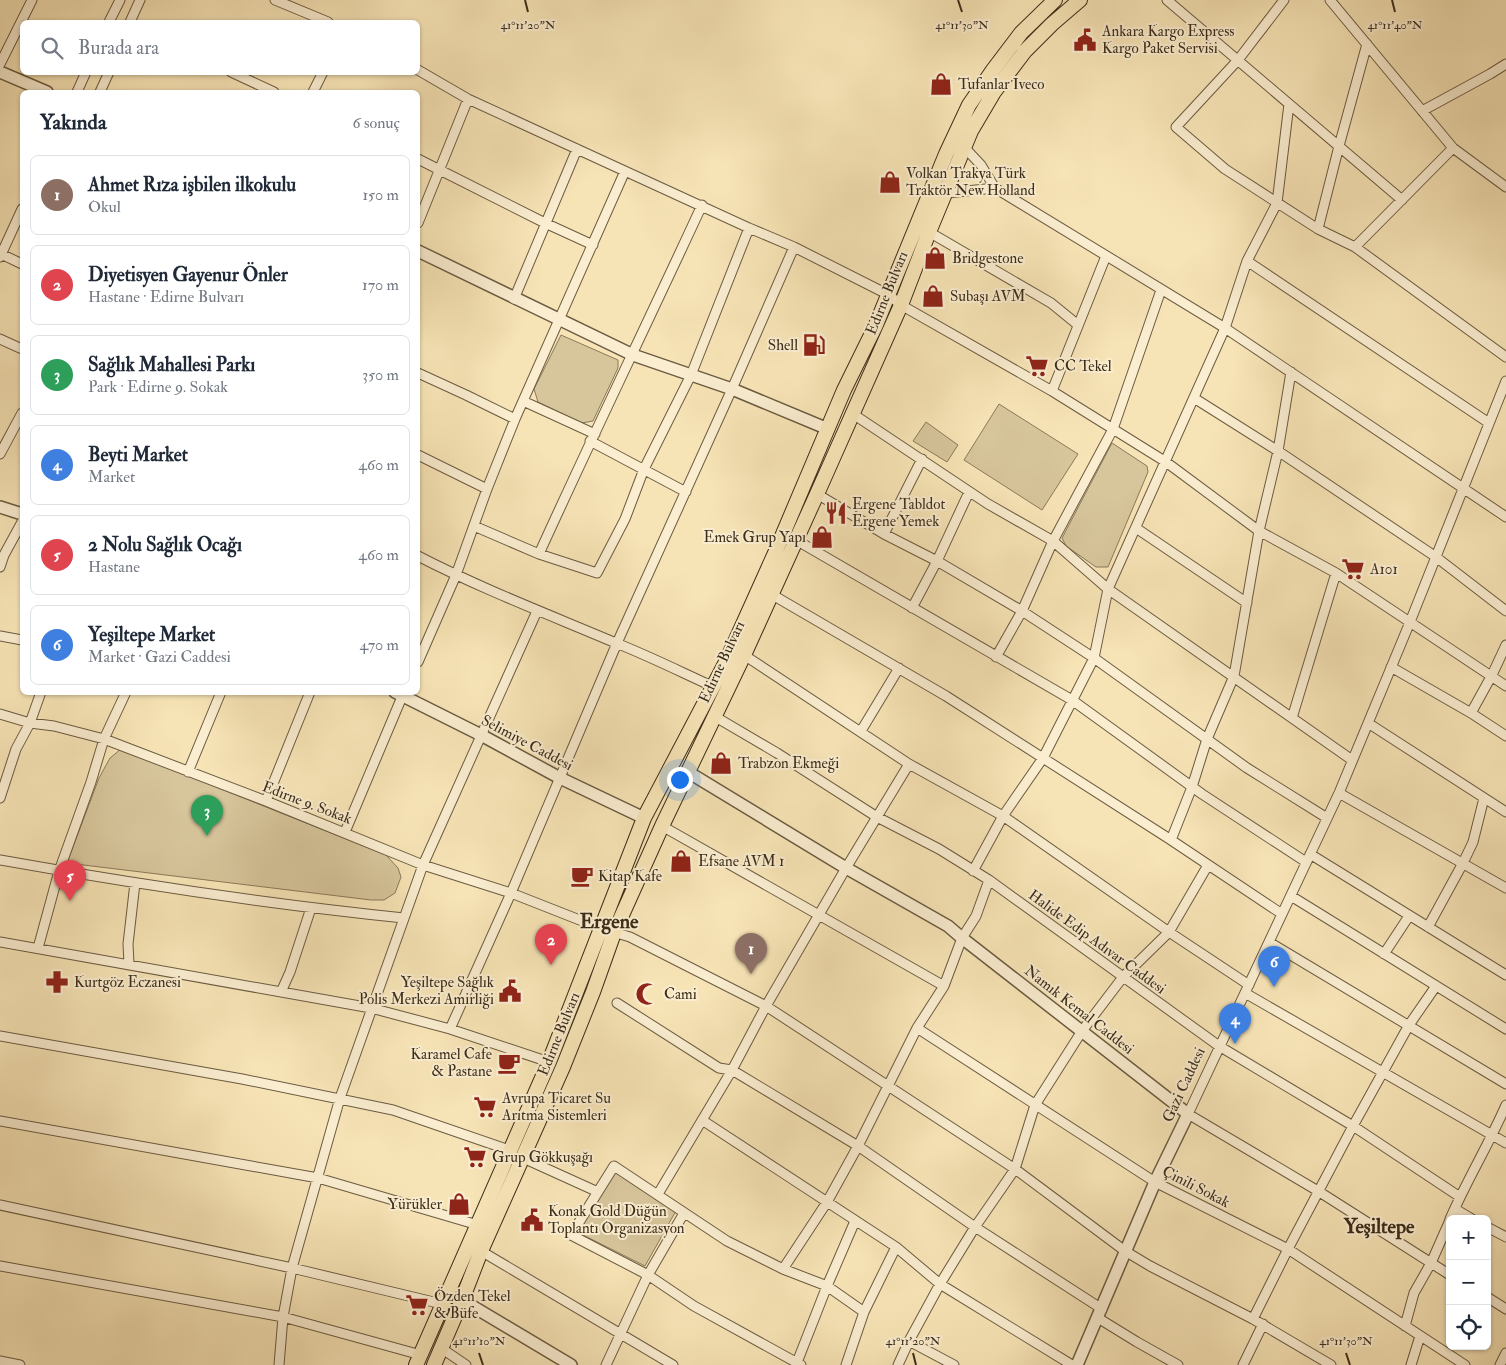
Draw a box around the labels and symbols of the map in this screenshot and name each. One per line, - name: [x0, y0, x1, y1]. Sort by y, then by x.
- text: 41°11'20"N: [501, 18, 556, 33]
- text: 41°11'30"N: [935, 18, 989, 33]
- text: 41°11'40"N: [1367, 18, 1423, 33]
- place label: Ankara Kargo Express Kargo Paket Servisi: [1101, 22, 1234, 58]
- public building icon: Ankara Kargo Express Kargo Paket Servisi: [1072, 27, 1098, 53]
- shop icon: Tufanlar Iveco: [928, 71, 954, 97]
- place label: Tufanlar Iveco: [958, 75, 1045, 94]
- place label: Volkan Trakya Türk Traktör New Holland: [906, 164, 1036, 200]
- shop icon: Volkan Trakya Türk Traktör New Holland: [877, 169, 903, 195]
- shop icon: Bridgestone: [922, 245, 948, 271]
- street label: Edirne Bulvarı: [862, 248, 912, 338]
- place label: Bridgestone: [952, 249, 1024, 268]
- shop icon: Subaşı AVM: [920, 283, 946, 309]
- place label: Subaşı AVM: [950, 287, 1026, 306]
- fuel station icon: Shell: [801, 332, 827, 358]
- place label: Shell: [768, 336, 798, 355]
- supermarket icon: CC Tekel: [1024, 353, 1050, 379]
- place label: CC Tekel: [1054, 357, 1112, 376]
- place label: Ergene Tabldot Ergene Yemek: [852, 495, 945, 531]
- restaurant icon: Ergene Tabldot Ergene Yemek: [823, 500, 849, 526]
- shop icon: Emek Grup Yapı: [809, 524, 835, 550]
- place label: Emek Grup Yapı: [704, 528, 806, 548]
- supermarket icon: A101: [1340, 556, 1366, 582]
- place label: A101: [1369, 560, 1398, 579]
- street label: Edirne Bulvarı: [695, 618, 749, 706]
- street label: Selimiye Caddesi: [478, 711, 576, 775]
- shop icon: Trabzon Ekmeği: [708, 750, 734, 776]
- place label: Trabzon Ekmeği: [738, 754, 839, 773]
- your location: [667, 767, 693, 793]
- street label: Edirne 9. Sokak: [259, 777, 355, 829]
- pin: 3: [191, 795, 223, 836]
- shop icon: Efsane AVM 1: [668, 848, 694, 874]
- place label: Efsane AVM 1: [698, 852, 784, 871]
- pin: 5: [54, 860, 86, 901]
- cafe icon: Kitap Kafe: [569, 863, 595, 889]
- place label: Kitap Kafe: [598, 867, 662, 887]
- street label: Halide Edip Adıvar Caddesi: [1024, 886, 1170, 999]
- district label: Ergene: [580, 909, 639, 935]
- pin: 2: [535, 924, 567, 965]
- pin: 1: [735, 933, 767, 974]
- pin: 6: [1258, 946, 1290, 987]
- street label: Namık Kemal Caddesi: [1020, 961, 1138, 1059]
- pharmacy icon: Kurtgöz Eczanesi: [44, 969, 70, 995]
- place label: Kurtgöz Eczanesi: [74, 973, 181, 992]
- place label: Yeşiltepe Sağlık Polis Merkezi Amirliği: [359, 973, 494, 1009]
- public building icon: Yeşiltepe Sağlık Polis Merkezi Amirliği: [497, 978, 523, 1004]
- mosque icon: Cami: [634, 981, 660, 1007]
- place label: Cami: [664, 985, 697, 1004]
- street label: Edirne Bulvarı: [534, 989, 584, 1079]
- pin: 4: [1219, 1003, 1251, 1044]
- place label: Karamel Cafe & Pastane: [411, 1045, 492, 1081]
- street label: Gazi Caddesi: [1158, 1045, 1210, 1125]
- cafe icon: Karamel Cafe & Pastane: [496, 1050, 522, 1076]
- place label: Avrupa Ticaret Su Arıtma Sistemleri: [501, 1089, 611, 1125]
- supermarket icon: Avrupa Ticaret Su Arıtma Sistemleri: [472, 1094, 498, 1120]
- supermarket icon: Grup Gökkuşağı: [462, 1144, 488, 1170]
- place label: Grup Gökkuşağı: [492, 1148, 593, 1168]
- street label: Çinili Sokak: [1159, 1162, 1233, 1212]
- shop icon: Yürükler: [446, 1191, 472, 1217]
- place label: Yürükler: [388, 1195, 442, 1214]
- place label: Konak Gold Düğün Toplantı Organizasyon: [548, 1202, 685, 1239]
- public building icon: Konak Gold Düğün Toplantı Organizasyon: [519, 1207, 545, 1233]
- district label: Yeşiltepe: [1343, 1214, 1415, 1240]
- place label: Özden Tekel & Büfe: [434, 1286, 511, 1323]
- supermarket icon: Özden Tekel & Büfe: [404, 1292, 430, 1318]
- text: 41°11'10"N: [453, 1334, 506, 1349]
- text: 41°11'20"N: [886, 1334, 941, 1349]
- text: 41°11'30"N: [1319, 1334, 1373, 1349]

